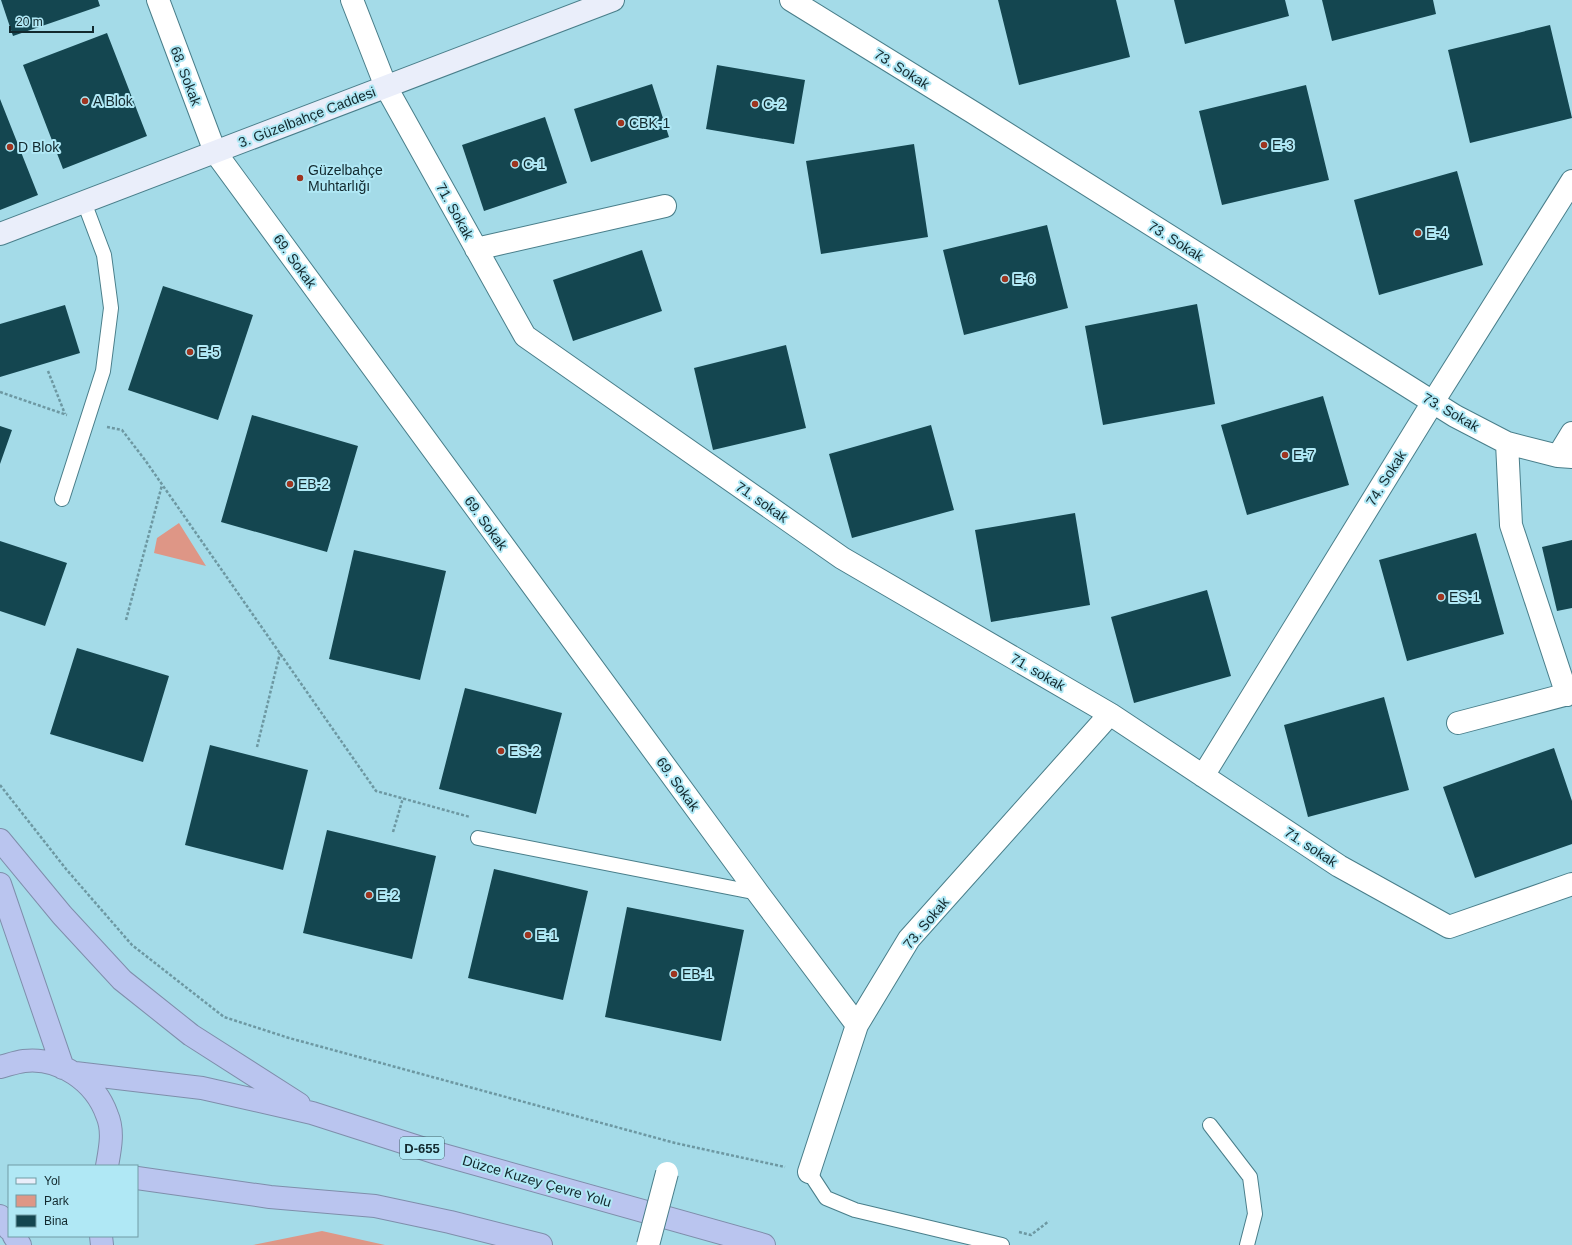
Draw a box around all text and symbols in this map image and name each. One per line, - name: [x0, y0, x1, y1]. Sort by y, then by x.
- scale bar: [10, 8, 93, 34]
- text: 20 m: [16, 15, 43, 29]
- street label: 68. Sokak: [167, 44, 205, 109]
- street label: 73. Sokak: [871, 46, 933, 93]
- street label: 3. Güzelbahçe Caddesi: [236, 83, 378, 151]
- place label: A Blok: [93, 93, 134, 109]
- marker: A Blok: [80, 96, 90, 106]
- place label: C-2: [763, 96, 786, 112]
- marker: C-2: [750, 99, 760, 109]
- place label: CBK-1: [629, 115, 670, 131]
- marker: CBK-1: [616, 118, 626, 128]
- place label: E-3: [1272, 137, 1294, 153]
- place label: D Blok: [18, 139, 60, 155]
- marker: E-3: [1259, 140, 1269, 150]
- marker: D Blok: [5, 142, 15, 152]
- place label: C-1: [523, 156, 546, 172]
- marker: C-1: [510, 159, 520, 169]
- place label: Güzelbahçe Muhtarlığı: [308, 162, 383, 194]
- marker: Güzelbahçe Muhtarlığı: [295, 173, 305, 183]
- street label: 71. Sokak: [433, 180, 478, 243]
- street label: 73. Sokak: [1145, 218, 1207, 265]
- place label: E-4: [1426, 225, 1448, 241]
- marker: E-4: [1413, 228, 1423, 238]
- street label: 69. Sokak: [270, 231, 320, 292]
- place label: E-6: [1013, 271, 1035, 287]
- marker: E-6: [1000, 274, 1010, 284]
- place label: E-5: [198, 344, 220, 360]
- marker: E-5: [185, 347, 195, 357]
- street label: 73. Sokak: [1420, 390, 1483, 435]
- place label: E-7: [1293, 447, 1315, 463]
- street label: 74. Sokak: [1363, 447, 1410, 509]
- marker: E-7: [1280, 450, 1290, 460]
- place label: EB-2: [298, 476, 329, 492]
- street label: 71. sokak: [733, 478, 792, 526]
- marker: EB-2: [285, 479, 295, 489]
- street label: 69. Sokak: [461, 493, 511, 554]
- place label: ES-1: [1449, 589, 1480, 605]
- marker: ES-1: [1436, 592, 1446, 602]
- street label: 71. sokak: [1008, 650, 1069, 694]
- place label: ES-2: [509, 743, 540, 759]
- marker: ES-2: [496, 746, 506, 756]
- street label: 69. Sokak: [653, 754, 703, 815]
- street label: 71. sokak: [1282, 824, 1341, 871]
- place label: E-2: [377, 887, 399, 903]
- marker: E-2: [364, 890, 374, 900]
- street label: 73. Sokak: [900, 893, 953, 952]
- place label: E-1: [536, 927, 558, 943]
- marker: E-1: [523, 930, 533, 940]
- place label: EB-1: [682, 966, 713, 982]
- marker: EB-1: [669, 969, 679, 979]
- road number: D-655: [400, 1137, 444, 1159]
- street label: Düzce Kuzey Çevre Yolu: [461, 1152, 613, 1210]
- legend: [8, 1165, 138, 1237]
- text: Yol: [44, 1174, 60, 1188]
- text: Park: [44, 1194, 70, 1208]
- text: Bina: [44, 1214, 68, 1228]

